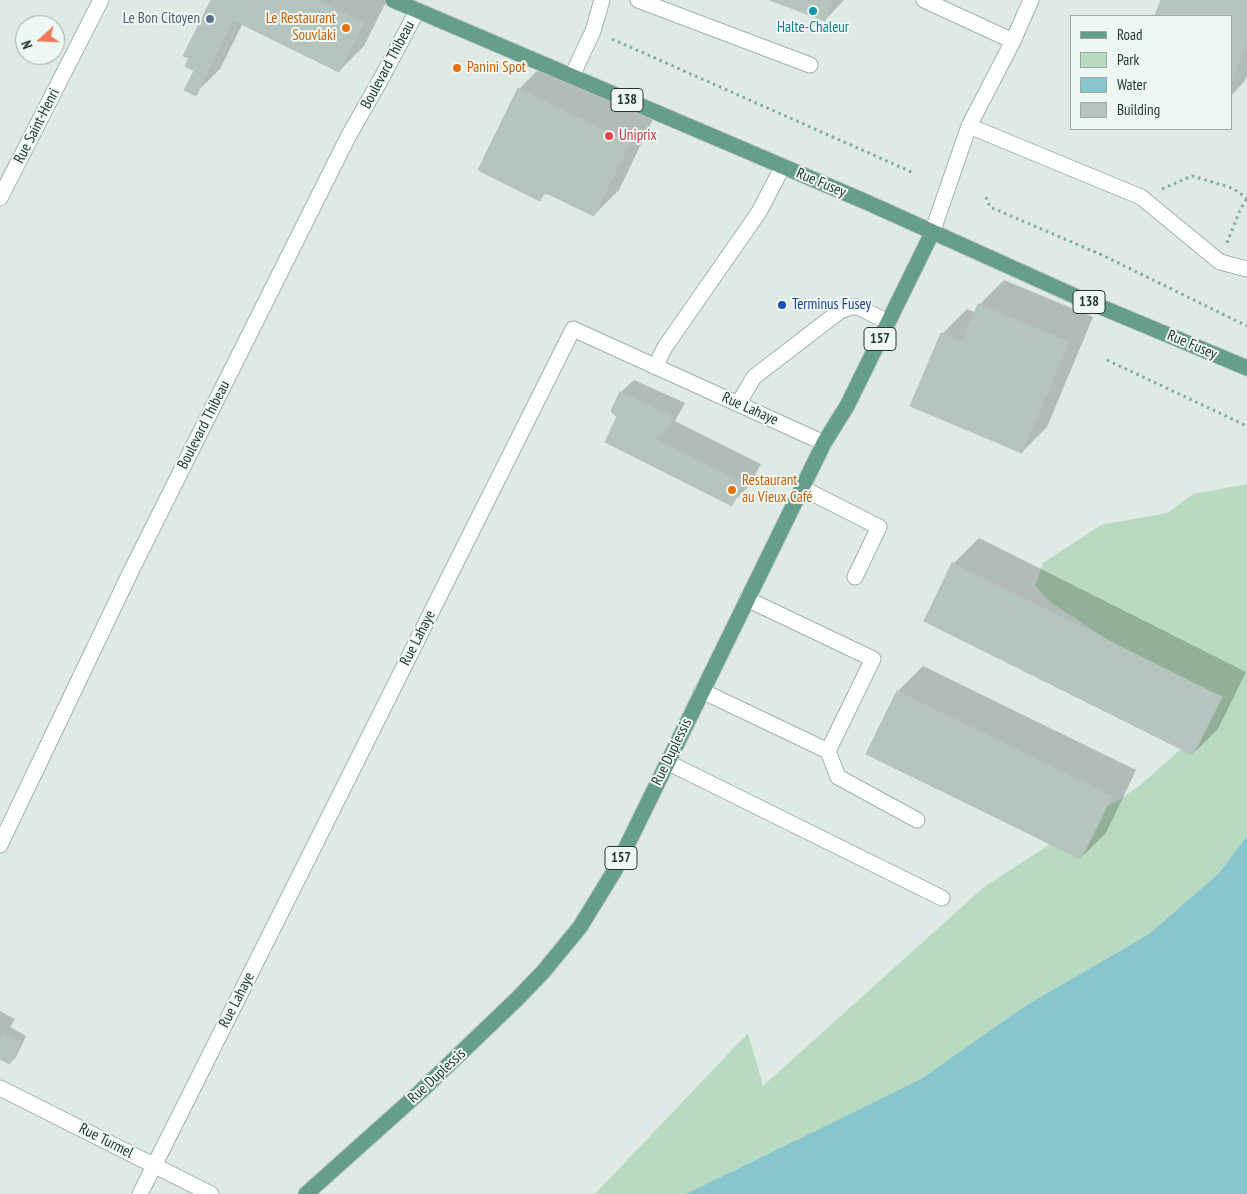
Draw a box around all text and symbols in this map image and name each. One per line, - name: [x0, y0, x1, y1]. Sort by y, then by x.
- marker: Halte-Chaleur: [807, 5, 819, 17]
- place label: Le Bon Citoyen: [123, 10, 200, 28]
- place label: Le Restaurant Souvlaki: [266, 10, 336, 45]
- marker: Le Bon Citoyen: [204, 13, 216, 25]
- north arrow: [15, 15, 65, 65]
- legend: [1070, 15, 1232, 130]
- street label: Boulevard Thibeau: [357, 18, 419, 112]
- place label: Halte-Chaleur: [777, 19, 849, 37]
- marker: Le Restaurant Souvlaki: [340, 22, 352, 34]
- text: Road: [1117, 25, 1143, 44]
- text: N: [17, 38, 37, 51]
- text: Park: [1117, 50, 1139, 69]
- place label: Panini Spot: [467, 59, 526, 77]
- marker: Panini Spot: [451, 62, 463, 74]
- text: Water: [1117, 75, 1147, 94]
- street label: Rue Saint-Henri: [10, 86, 64, 166]
- road number: 138: [611, 88, 643, 112]
- text: Building: [1117, 100, 1160, 119]
- place label: Uniprix: [619, 127, 657, 145]
- marker: Uniprix: [603, 130, 615, 142]
- street label: Rue Fusey: [793, 164, 849, 202]
- road number: 138: [1073, 290, 1105, 314]
- place label: Terminus Fusey: [792, 296, 871, 314]
- marker: Terminus Fusey: [776, 299, 788, 311]
- street label: Rue Fusey: [1164, 326, 1220, 364]
- road number: 157: [864, 328, 896, 350]
- street label: Boulevard Thibeau: [174, 378, 234, 472]
- street label: Rue Lahaye: [719, 389, 781, 429]
- place label: Restaurant au Vieux Café: [742, 472, 813, 507]
- marker: Restaurant au Vieux Café: [726, 484, 738, 496]
- street label: Rue Lahaye: [396, 607, 440, 669]
- street label: Rue Duplessis: [648, 716, 696, 788]
- road number: 157: [605, 846, 637, 870]
- street label: Rue Lahaye: [215, 969, 259, 1031]
- street label: Rue Duplessis: [404, 1045, 470, 1107]
- street label: Rue Turmel: [76, 1120, 136, 1162]

